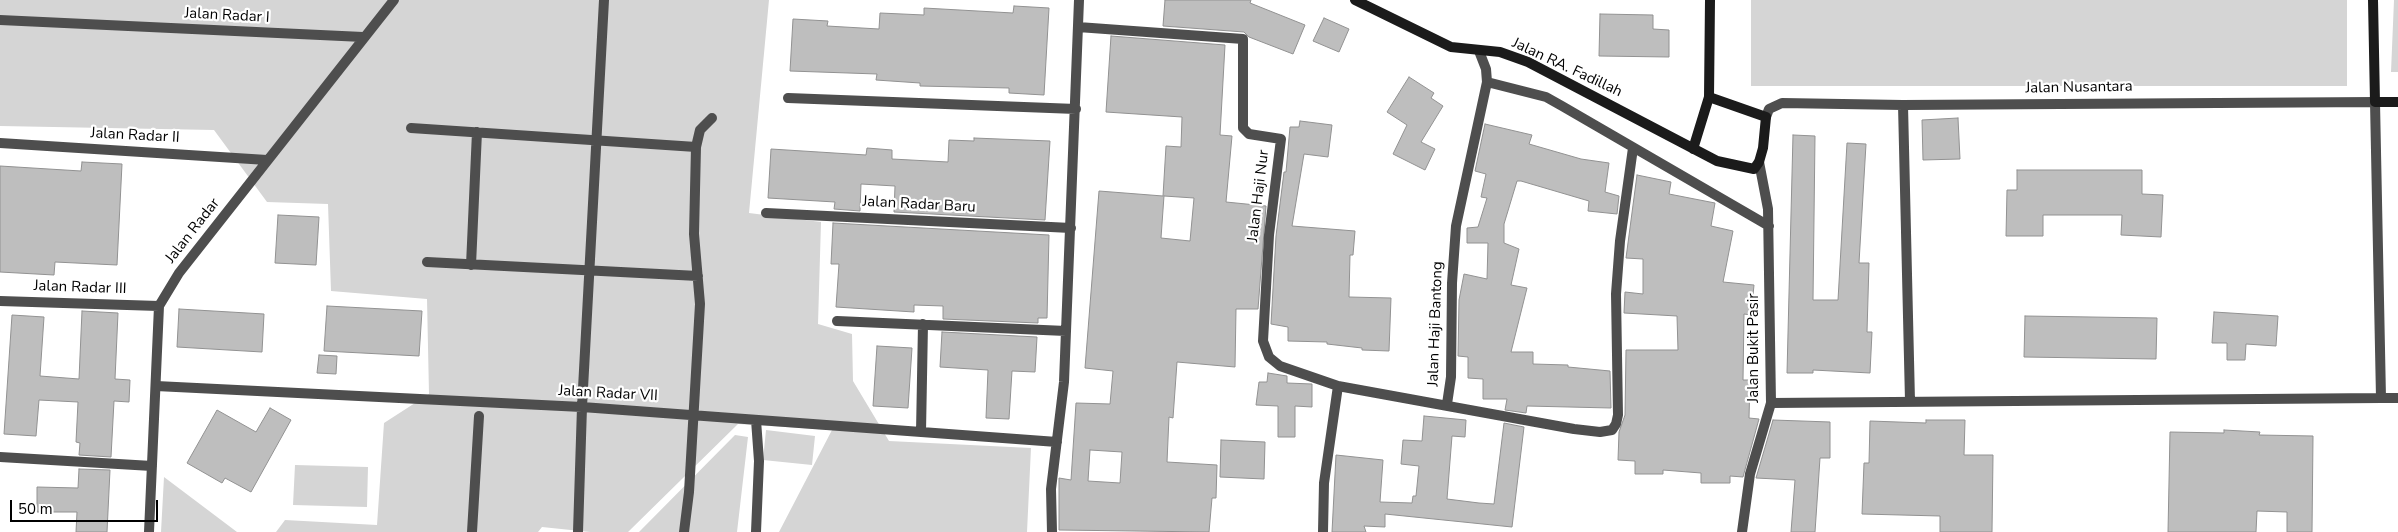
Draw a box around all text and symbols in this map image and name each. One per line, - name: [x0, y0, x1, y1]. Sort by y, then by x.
- street label: Jalan Radar I: [184, 5, 270, 27]
- street label: Jalan RA. Fadillah: [1509, 35, 1625, 101]
- street label: Jalan Nusantara: [2025, 78, 2133, 98]
- street label: Jalan Radar II: [90, 125, 180, 147]
- street label: Jalan Haji Nur: [1244, 149, 1274, 243]
- street label: Jalan Radar Baru: [862, 193, 976, 217]
- street label: Jalan Radar: [162, 195, 224, 267]
- street label: Jalan Haji Bantong: [1425, 261, 1447, 387]
- street label: Jalan Radar III: [33, 277, 127, 299]
- street label: Jalan Bukit Pasir: [1745, 293, 1763, 403]
- street label: Jalan Radar VII: [558, 382, 658, 406]
- scale bar: [12, 490, 160, 522]
- text: 50 m: [18, 499, 53, 519]

